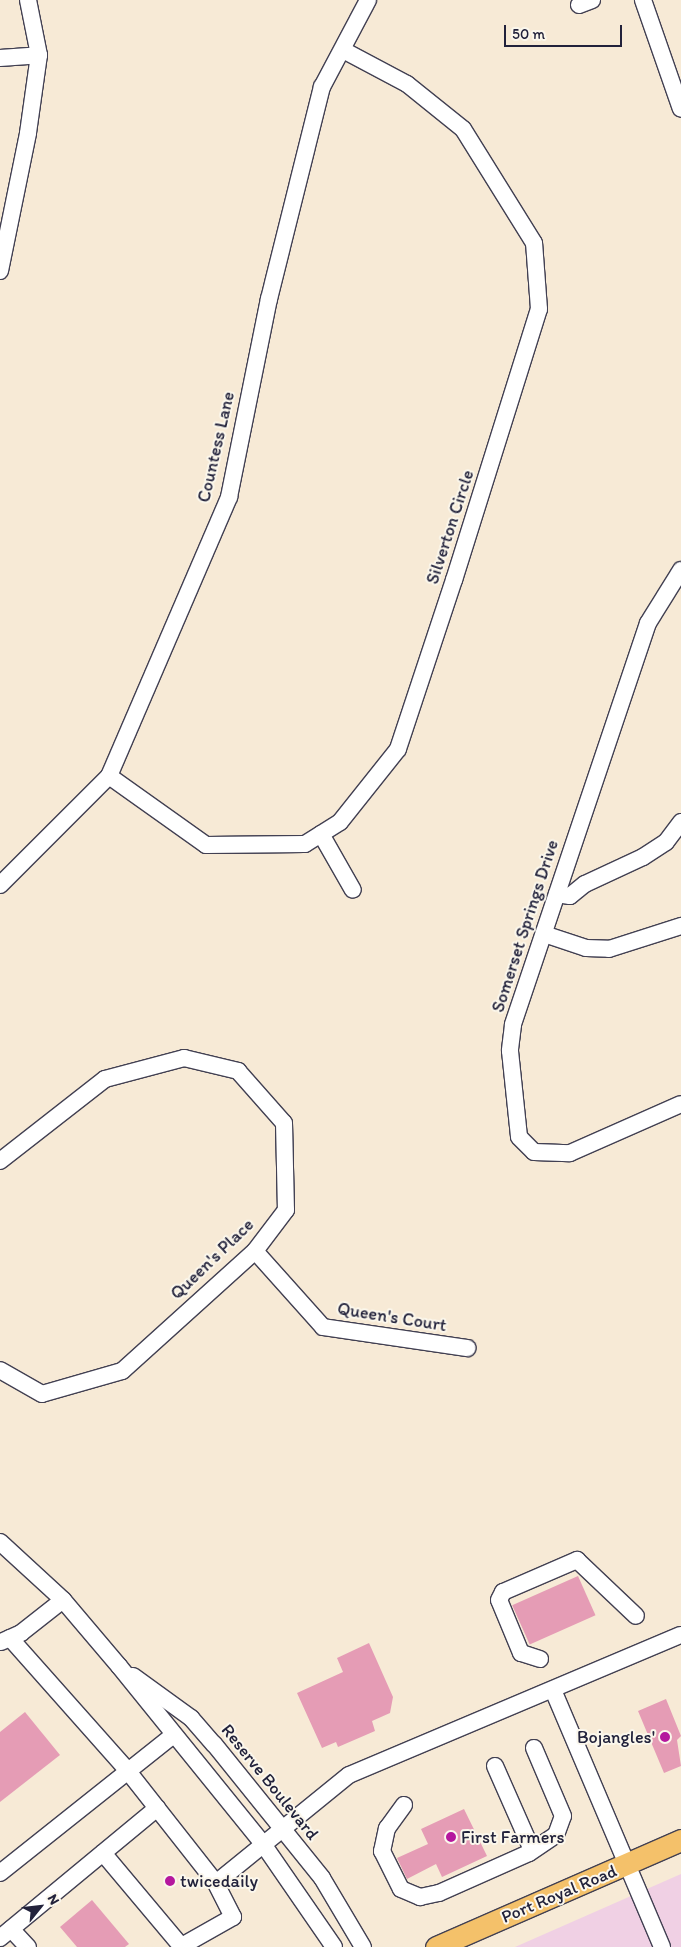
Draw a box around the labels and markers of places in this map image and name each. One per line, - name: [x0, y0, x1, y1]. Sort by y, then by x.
- place label: Bojangles': [577, 1726, 655, 1748]
- marker: Bojangles': [659, 1731, 671, 1743]
- place label: First Farmers: [461, 1826, 564, 1848]
- marker: First Farmers: [445, 1831, 457, 1843]
- place label: twicedaily: [180, 1870, 258, 1892]
- marker: twicedaily: [164, 1875, 176, 1887]

